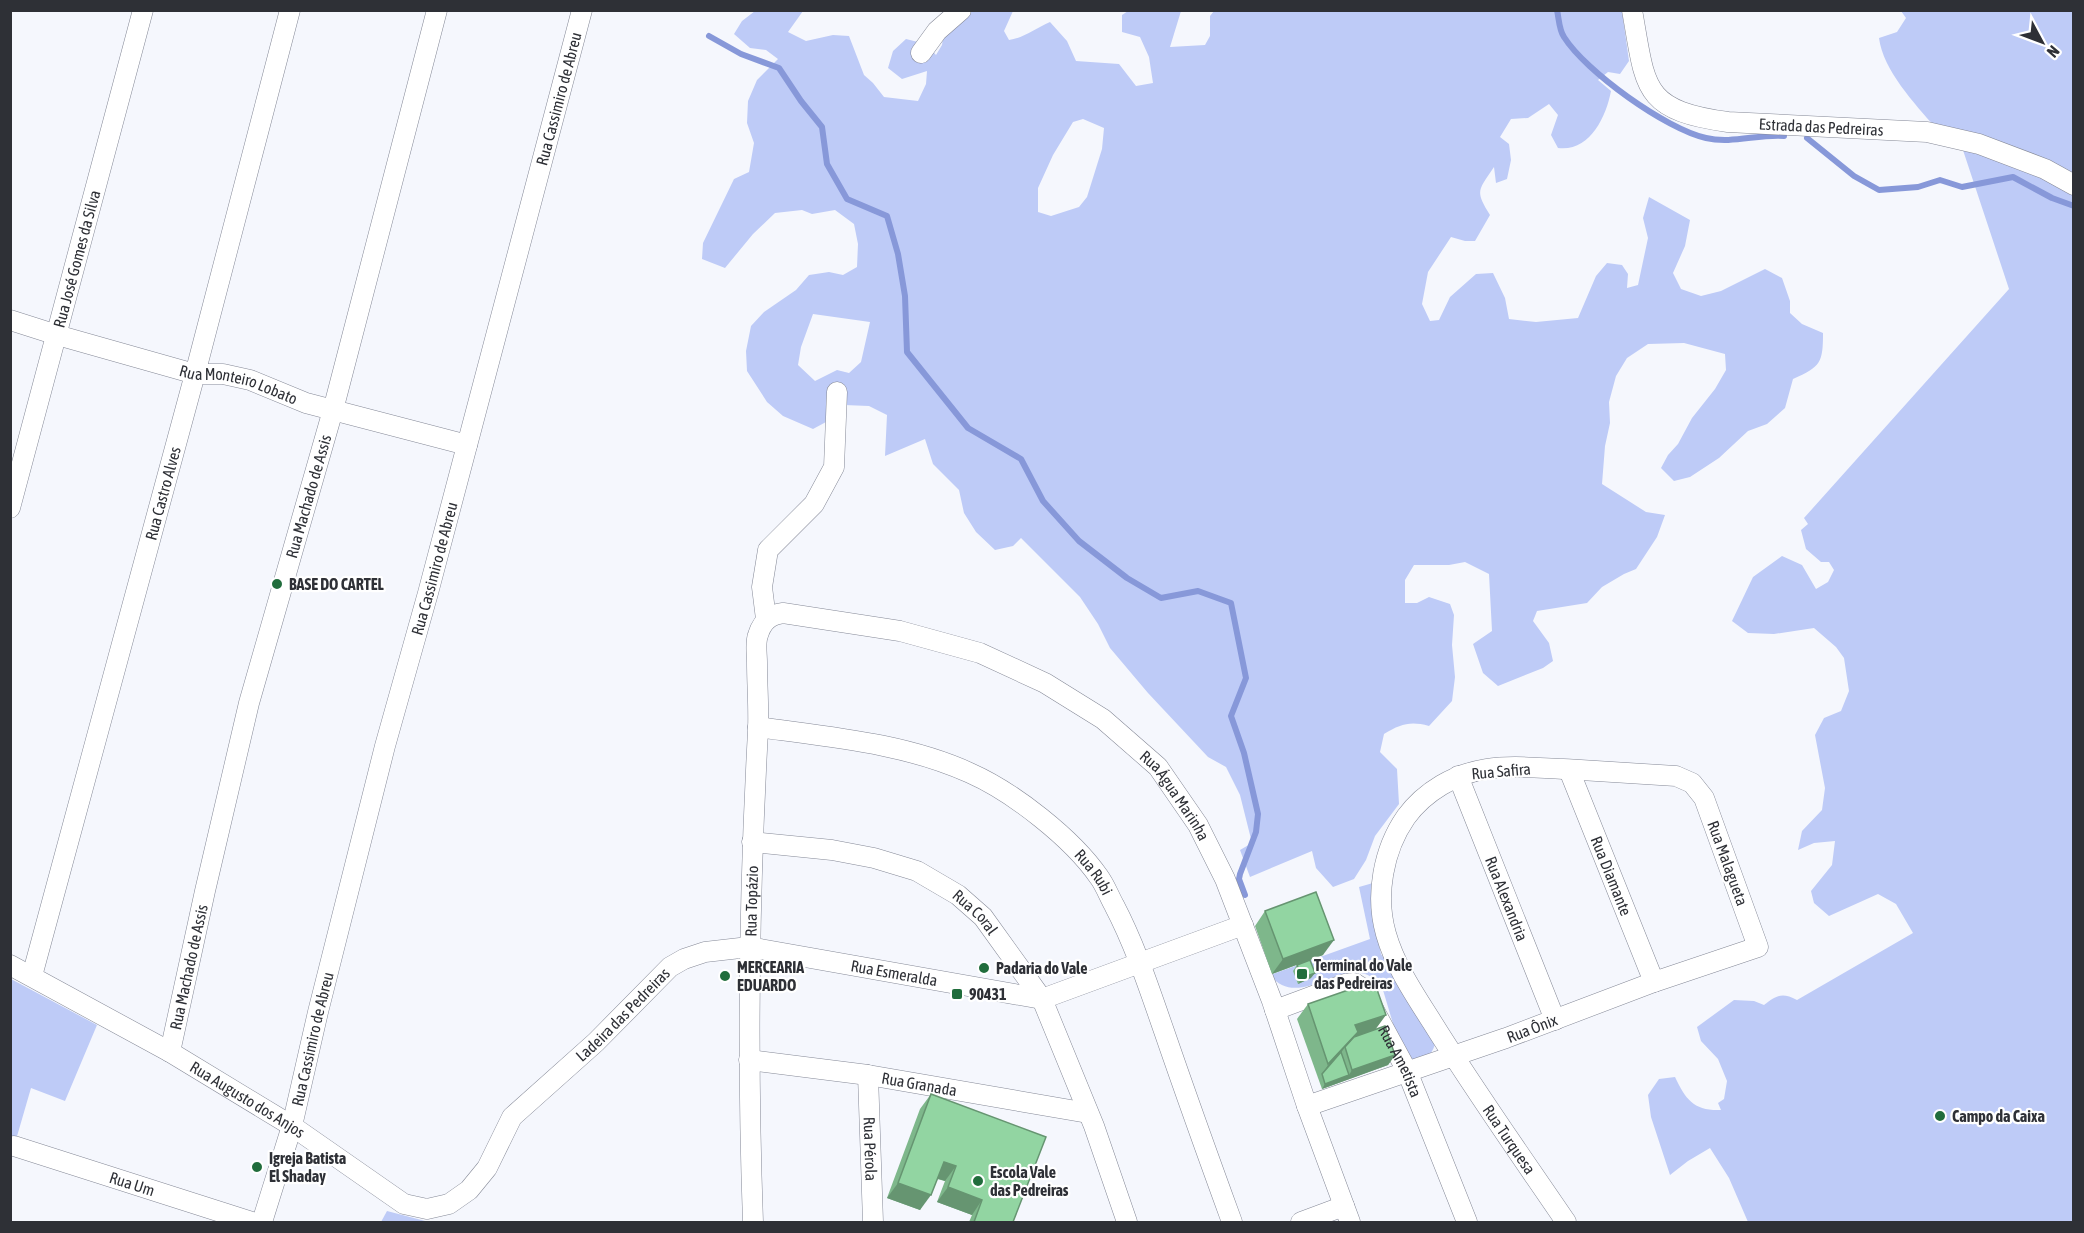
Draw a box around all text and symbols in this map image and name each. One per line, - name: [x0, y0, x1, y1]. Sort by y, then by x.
- north arrow: [2012, 12, 2072, 72]
- street label: Rua Cassimiro de Abreu: [532, 30, 585, 167]
- text: N: [2043, 42, 2063, 61]
- street label: Estrada das Pedreiras: [1758, 115, 1884, 139]
- street label: Rua José Gomes da Silva: [50, 188, 104, 329]
- street label: Rua Monteiro Lobato: [177, 361, 300, 408]
- street label: Rua Machado de Assis: [282, 432, 335, 560]
- street label: Rua Castro Alves: [141, 444, 184, 542]
- street label: Rua Cassimiro de Abreu: [408, 500, 461, 637]
- place label: BASE DO CARTEL: [289, 575, 385, 593]
- marker: BASE DO CARTEL: [270, 577, 284, 591]
- street label: Rua Água Marinha: [1137, 747, 1213, 843]
- street label: Rua Safira: [1471, 759, 1531, 783]
- street label: Rua Malagueta: [1703, 818, 1752, 908]
- street label: Rua Diamante: [1587, 833, 1635, 918]
- street label: Rua Rubi: [1071, 845, 1116, 898]
- street label: Rua Alexandria: [1482, 854, 1532, 944]
- street label: Rua Topázio: [741, 865, 761, 937]
- street label: Rua Coral: [949, 886, 1002, 938]
- street label: Rua Machado de Assis: [166, 902, 211, 1031]
- street label: Rua Esmeralda: [849, 956, 939, 989]
- place label: Terminal do Vale das Pedreiras: [1314, 956, 1412, 992]
- place label: MERCEARIA EDUARDO: [737, 958, 804, 994]
- place label: Padaria do Vale: [996, 959, 1087, 977]
- marker: Padaria do Vale: [977, 961, 991, 975]
- street label: Ladeira das Pedreiras: [572, 964, 673, 1065]
- marker: Terminal do Vale das Pedreiras: [1295, 967, 1309, 981]
- marker: MERCEARIA EDUARDO: [718, 969, 732, 983]
- street label: Rua Cassimiro de Abreu: [288, 970, 337, 1108]
- place label: 90431: [969, 985, 1007, 1003]
- marker: 90431: [950, 987, 964, 1001]
- street label: Rua Ônix: [1504, 1010, 1560, 1046]
- street label: Rua Ametista: [1375, 1022, 1426, 1100]
- street label: Rua Augusto dos Anjos: [187, 1057, 309, 1141]
- street label: Rua Granada: [880, 1069, 958, 1099]
- street label: Rua Turquesa: [1479, 1101, 1539, 1177]
- place label: Campo da Caixa: [1952, 1107, 2045, 1125]
- marker: Campo da Caixa: [1933, 1109, 1947, 1123]
- street label: Rua Pérola: [860, 1117, 881, 1181]
- place label: Igreja Batista El Shaday: [269, 1149, 346, 1185]
- marker: Igreja Batista El Shaday: [250, 1160, 264, 1174]
- place label: Escola Vale das Pedreiras: [990, 1163, 1069, 1199]
- street label: Rua Um: [107, 1168, 157, 1199]
- marker: Escola Vale das Pedreiras: [971, 1174, 985, 1188]

